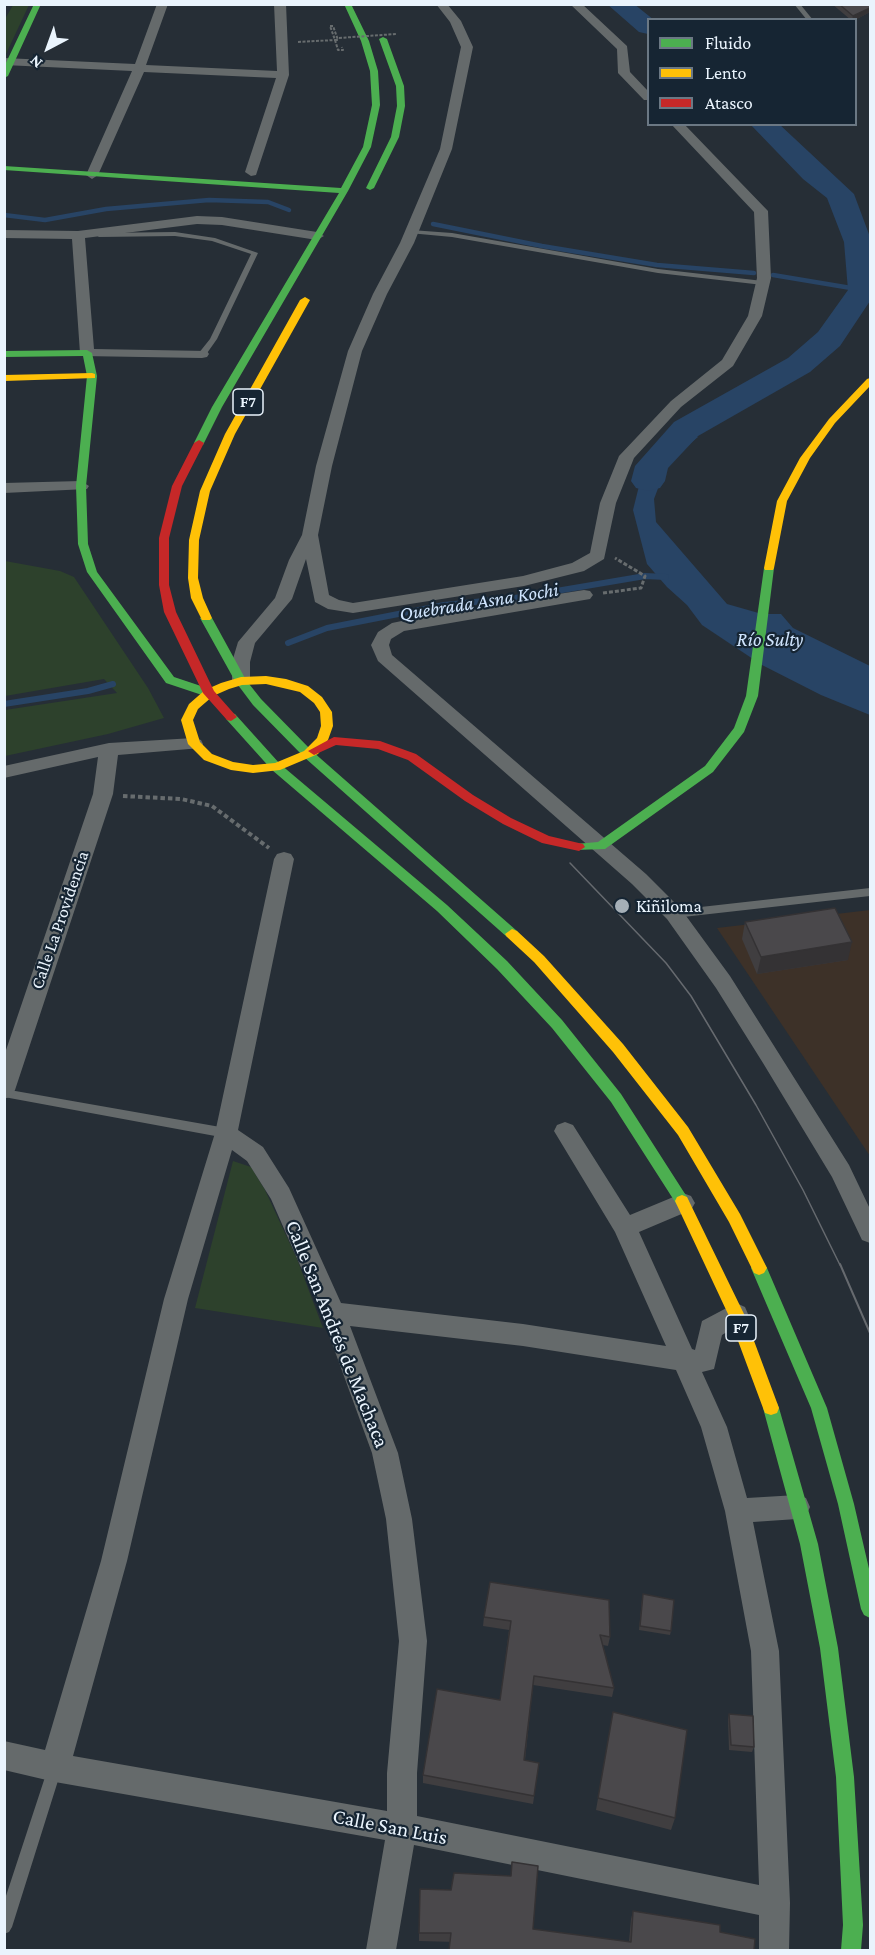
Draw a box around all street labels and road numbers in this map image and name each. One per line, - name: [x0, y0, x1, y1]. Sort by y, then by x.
- road number: F7: [233, 389, 263, 415]
- street label: Calle La Providencia: [26, 848, 94, 992]
- street label: Calle San Andrés de Machaca: [280, 1217, 394, 1451]
- road number: F7: [726, 1315, 756, 1341]
- street label: Calle San Luis: [331, 1804, 449, 1850]

